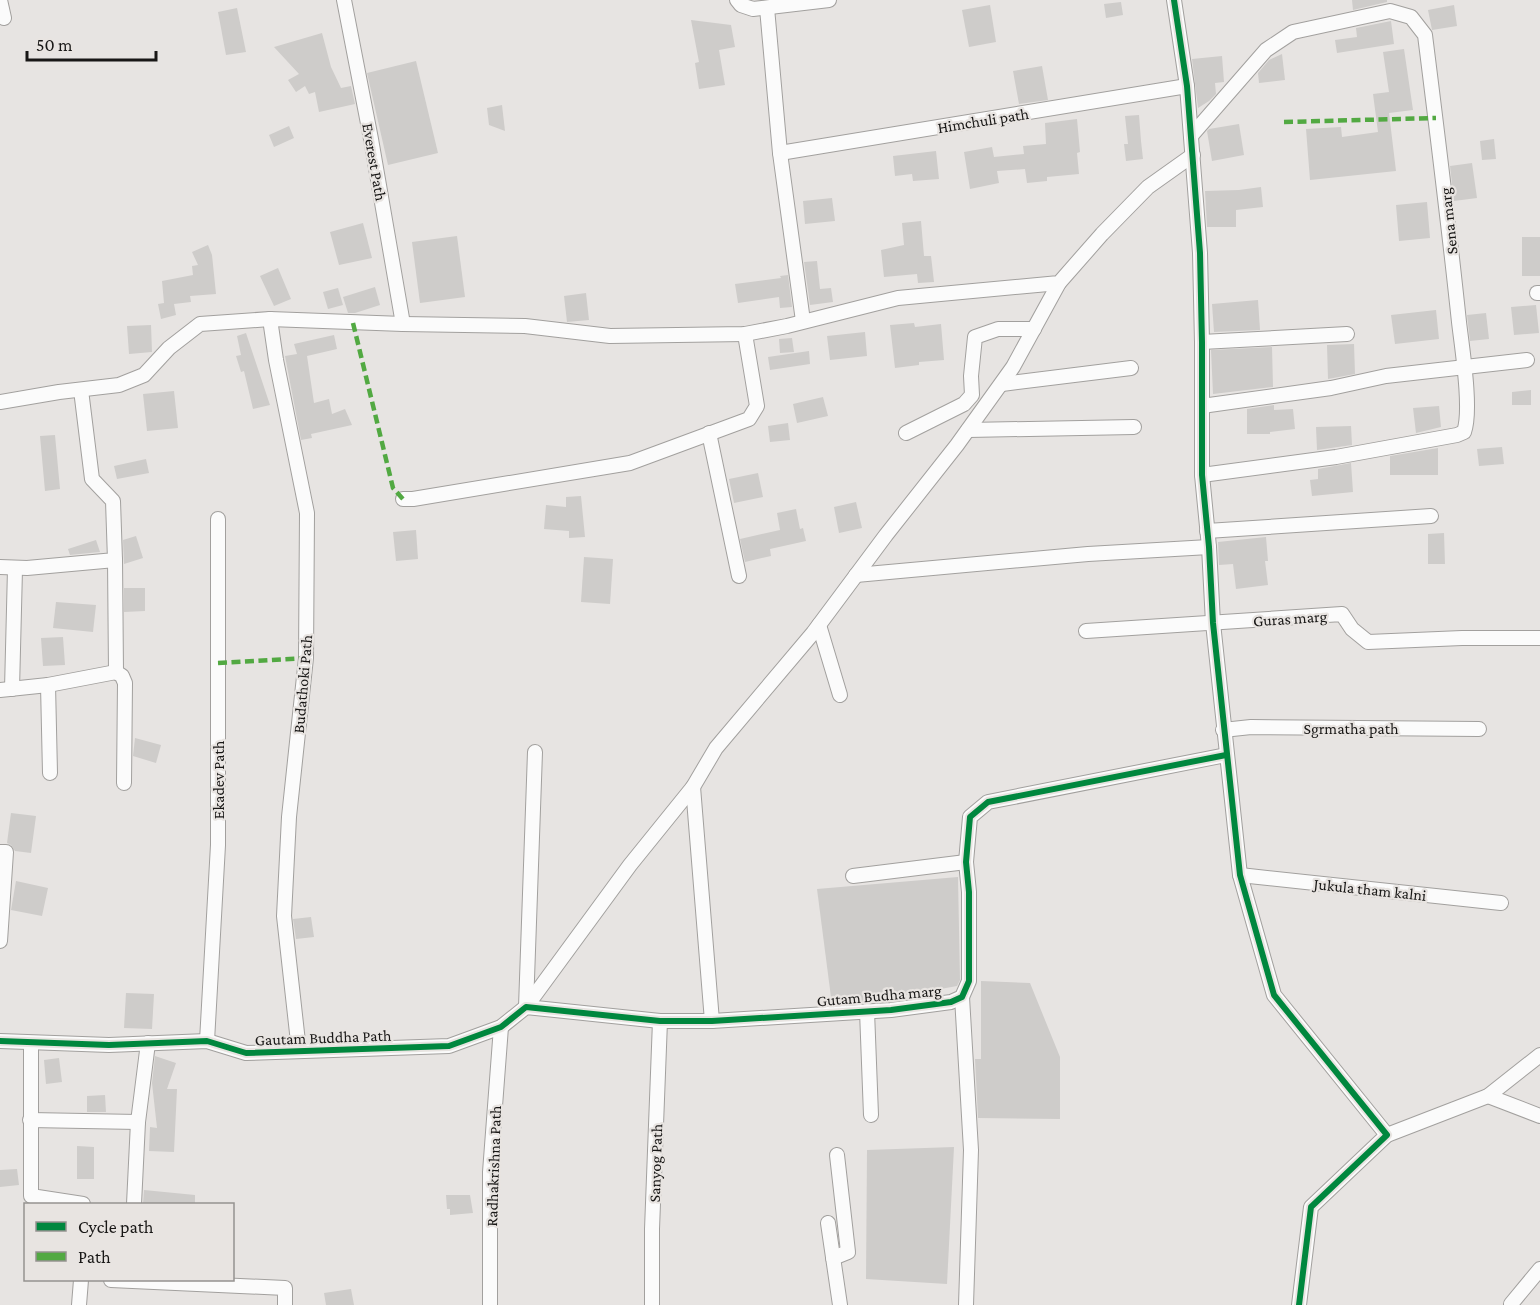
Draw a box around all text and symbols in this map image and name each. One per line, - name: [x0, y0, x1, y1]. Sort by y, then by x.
- scale bar: [27, 24, 156, 62]
- text: 50 m: [36, 35, 73, 55]
- street label: Himchuli path: [936, 105, 1031, 137]
- street label: Everest Path: [359, 122, 390, 203]
- street label: Sena marg: [1437, 186, 1461, 255]
- street label: Guras marg: [1252, 607, 1328, 631]
- street label: Budathoki Path: [290, 634, 315, 734]
- street label: Sgrmatha path: [1303, 720, 1399, 738]
- street label: Ekadev Path: [210, 740, 227, 819]
- street label: Jukula tham kalni: [1311, 875, 1427, 905]
- street label: Gutam Budha marg: [816, 982, 942, 1010]
- street label: Gautam Buddha Path: [254, 1027, 392, 1048]
- street label: Radhakrishna Path: [483, 1105, 504, 1227]
- street label: Sanyog Path: [646, 1123, 666, 1203]
- legend: [24, 1203, 234, 1281]
- text: Cycle path: [78, 1217, 154, 1237]
- text: Path: [78, 1247, 111, 1267]

